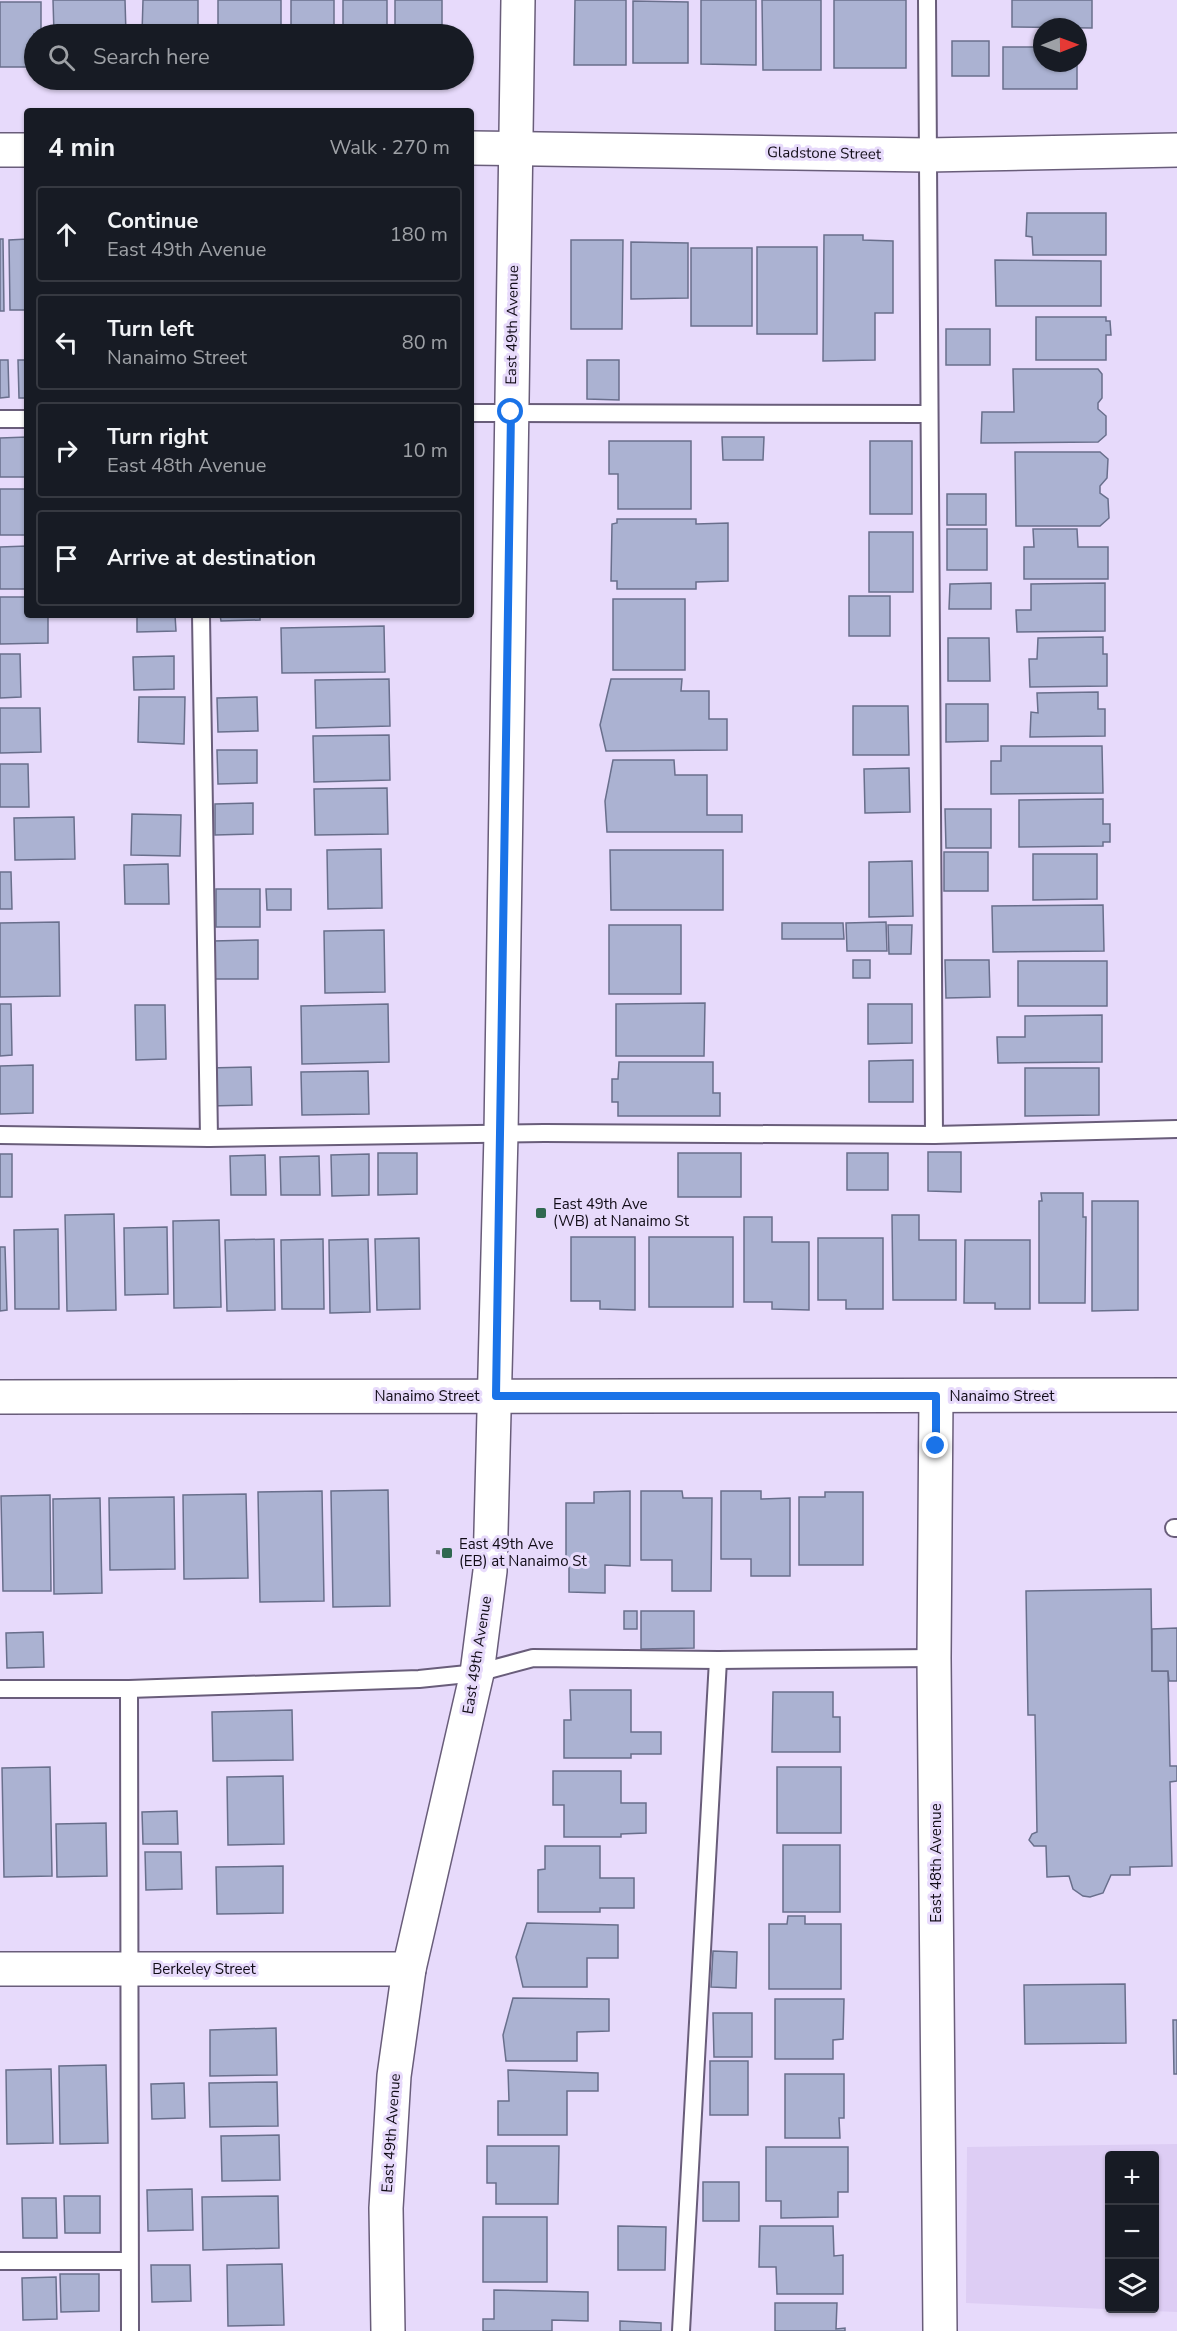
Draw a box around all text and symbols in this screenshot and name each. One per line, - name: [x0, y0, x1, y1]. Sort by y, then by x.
- north arrow: [1033, 18, 1087, 72]
- search box: [24, 24, 474, 90]
- icon: search: [45, 41, 78, 74]
- text: Search here: [93, 42, 210, 72]
- text: 4 min: [48, 130, 115, 165]
- text: Walk · 270 m: [330, 134, 450, 161]
- street label: Gladstone Street: [767, 142, 882, 164]
- text: Continue: [107, 206, 198, 236]
- icon: ahead: [50, 218, 83, 251]
- text: 180 m: [390, 221, 448, 248]
- text: East 49th Avenue: [107, 236, 266, 263]
- street label: East 49th Avenue: [501, 265, 523, 385]
- text: Turn left: [107, 314, 194, 344]
- icon: left: [50, 326, 83, 359]
- text: 80 m: [402, 329, 448, 356]
- text: Nanaimo Street: [107, 344, 247, 371]
- route start: [497, 398, 523, 424]
- text: Turn right: [107, 422, 208, 452]
- icon: right: [50, 434, 83, 467]
- text: 10 m: [402, 437, 448, 464]
- text: East 48th Avenue: [107, 452, 266, 479]
- icon: arrive: [50, 542, 83, 575]
- text: Arrive at destination: [107, 543, 316, 573]
- place label: East 49th Ave (WB) at Nanaimo St: [553, 1194, 690, 1231]
- marker: East 49th Ave (WB) at Nanaimo St: [534, 1206, 548, 1220]
- street label: Nanaimo Street: [375, 1386, 480, 1406]
- street label: Nanaimo Street: [950, 1386, 1055, 1406]
- route end: [922, 1432, 948, 1458]
- place label: East 49th Ave (EB) at Nanaimo St: [459, 1534, 588, 1571]
- marker: East 49th Ave (EB) at Nanaimo St: [440, 1546, 454, 1560]
- street label: East 49th Avenue: [458, 1594, 496, 1716]
- street label: East 48th Avenue: [926, 1803, 946, 1923]
- street label: Berkeley Street: [152, 1959, 257, 1979]
- street label: East 49th Avenue: [377, 2073, 405, 2193]
- map controls: [1105, 2151, 1159, 2313]
- button: +: [1105, 2151, 1159, 2205]
- button: −: [1105, 2205, 1159, 2259]
- button: layers: [1105, 2259, 1159, 2313]

